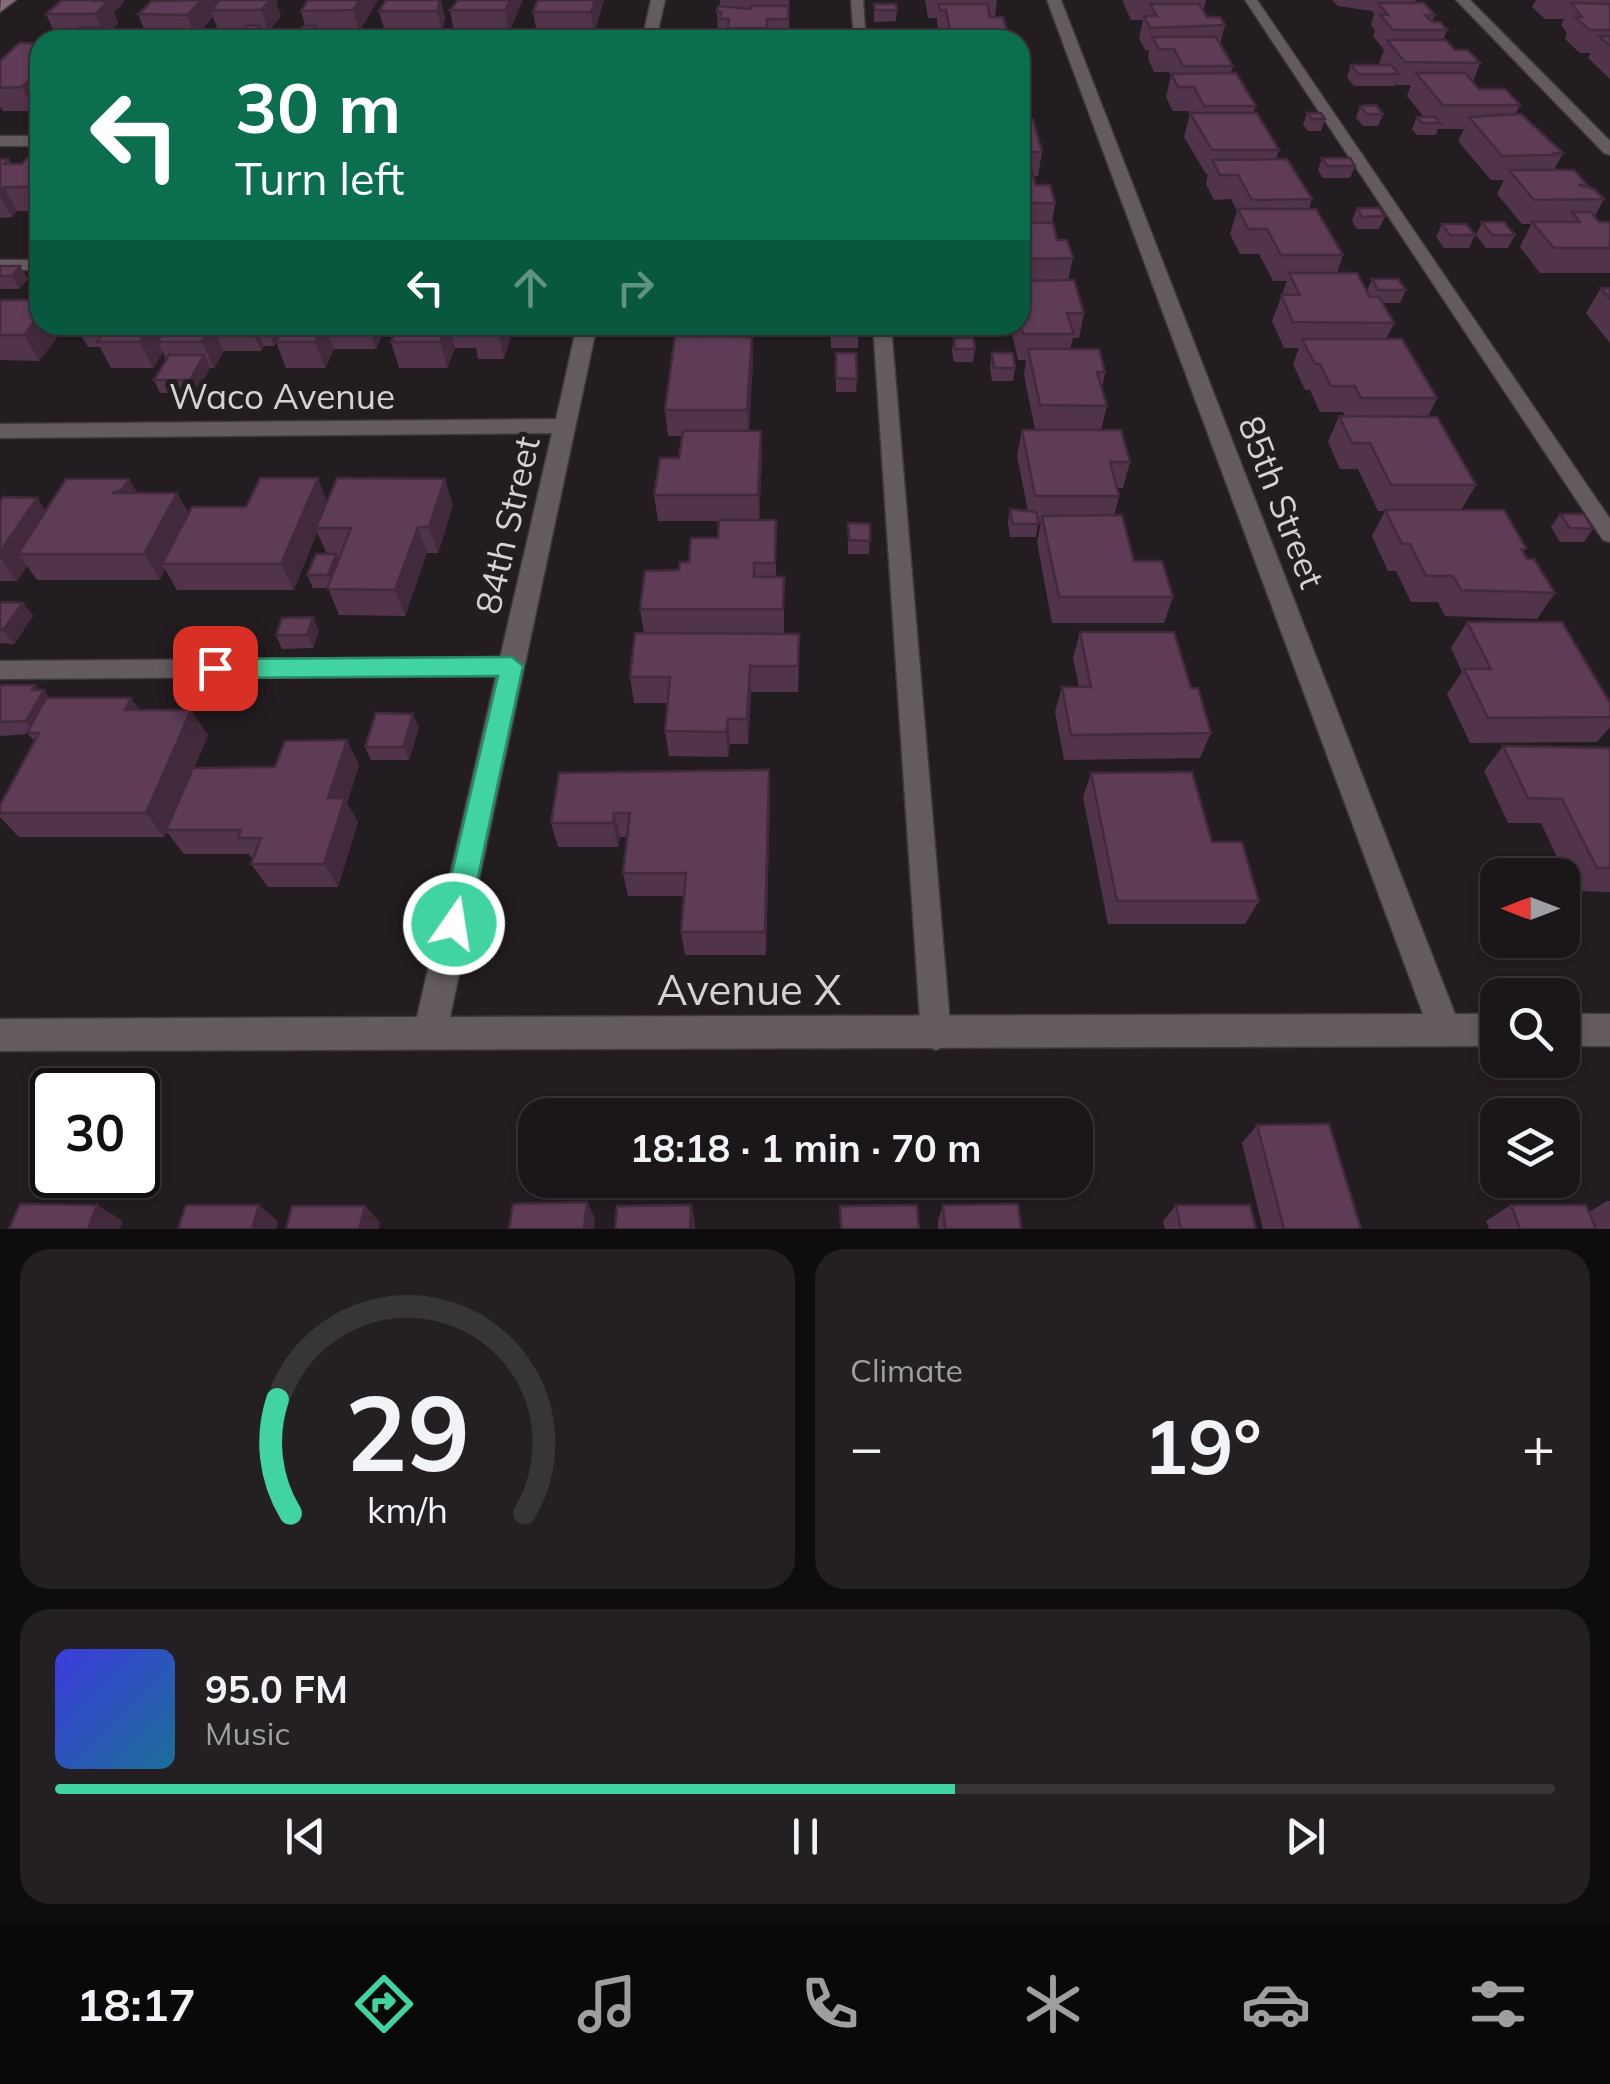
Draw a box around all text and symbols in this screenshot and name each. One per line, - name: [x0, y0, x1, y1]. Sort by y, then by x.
- text: 30 m: [235, 63, 401, 151]
- icon: left: [70, 70, 200, 200]
- text: Turn left: [235, 150, 404, 206]
- icon: left: [398, 260, 453, 315]
- icon: ahead: [503, 260, 558, 315]
- icon: right: [608, 260, 663, 315]
- street label: Waco Avenue: [169, 374, 395, 418]
- street label: 85th Street: [1229, 410, 1335, 594]
- street label: 84th Street: [465, 432, 549, 618]
- pin: [173, 626, 258, 711]
- icon: arrive: [188, 641, 243, 696]
- north arrow: [1480, 858, 1580, 958]
- map controls: [1480, 858, 1580, 1198]
- position arrow: [402, 872, 506, 976]
- street label: Avenue X: [657, 963, 841, 1016]
- button: search: [1480, 978, 1580, 1078]
- speed limit sign: 30: [30, 1068, 160, 1198]
- button: layers: [1480, 1098, 1580, 1198]
- text: 18:18 · 1 min · 70 m: [630, 1124, 981, 1172]
- text: Climate: [850, 1350, 963, 1390]
- text: 29: [345, 1366, 470, 1497]
- text: 19°: [1143, 1399, 1262, 1493]
- text: −: [850, 1412, 883, 1481]
- text: +: [1522, 1412, 1555, 1481]
- text: km/h: [367, 1487, 448, 1532]
- text: 95.0 FM: [205, 1665, 348, 1713]
- text: Music: [205, 1713, 290, 1753]
- icon: previous: [278, 1809, 333, 1864]
- icon: pause: [778, 1809, 833, 1864]
- icon: next: [1278, 1809, 1333, 1864]
- icon: directions: [349, 1969, 419, 2039]
- icon: music: [572, 1969, 642, 2039]
- icon: phone: [795, 1969, 865, 2039]
- icon: climate: [1018, 1969, 1088, 2039]
- icon: car: [1241, 1969, 1311, 2039]
- icon: filters: [1463, 1969, 1533, 2039]
- text: 18:17: [76, 1976, 196, 2032]

